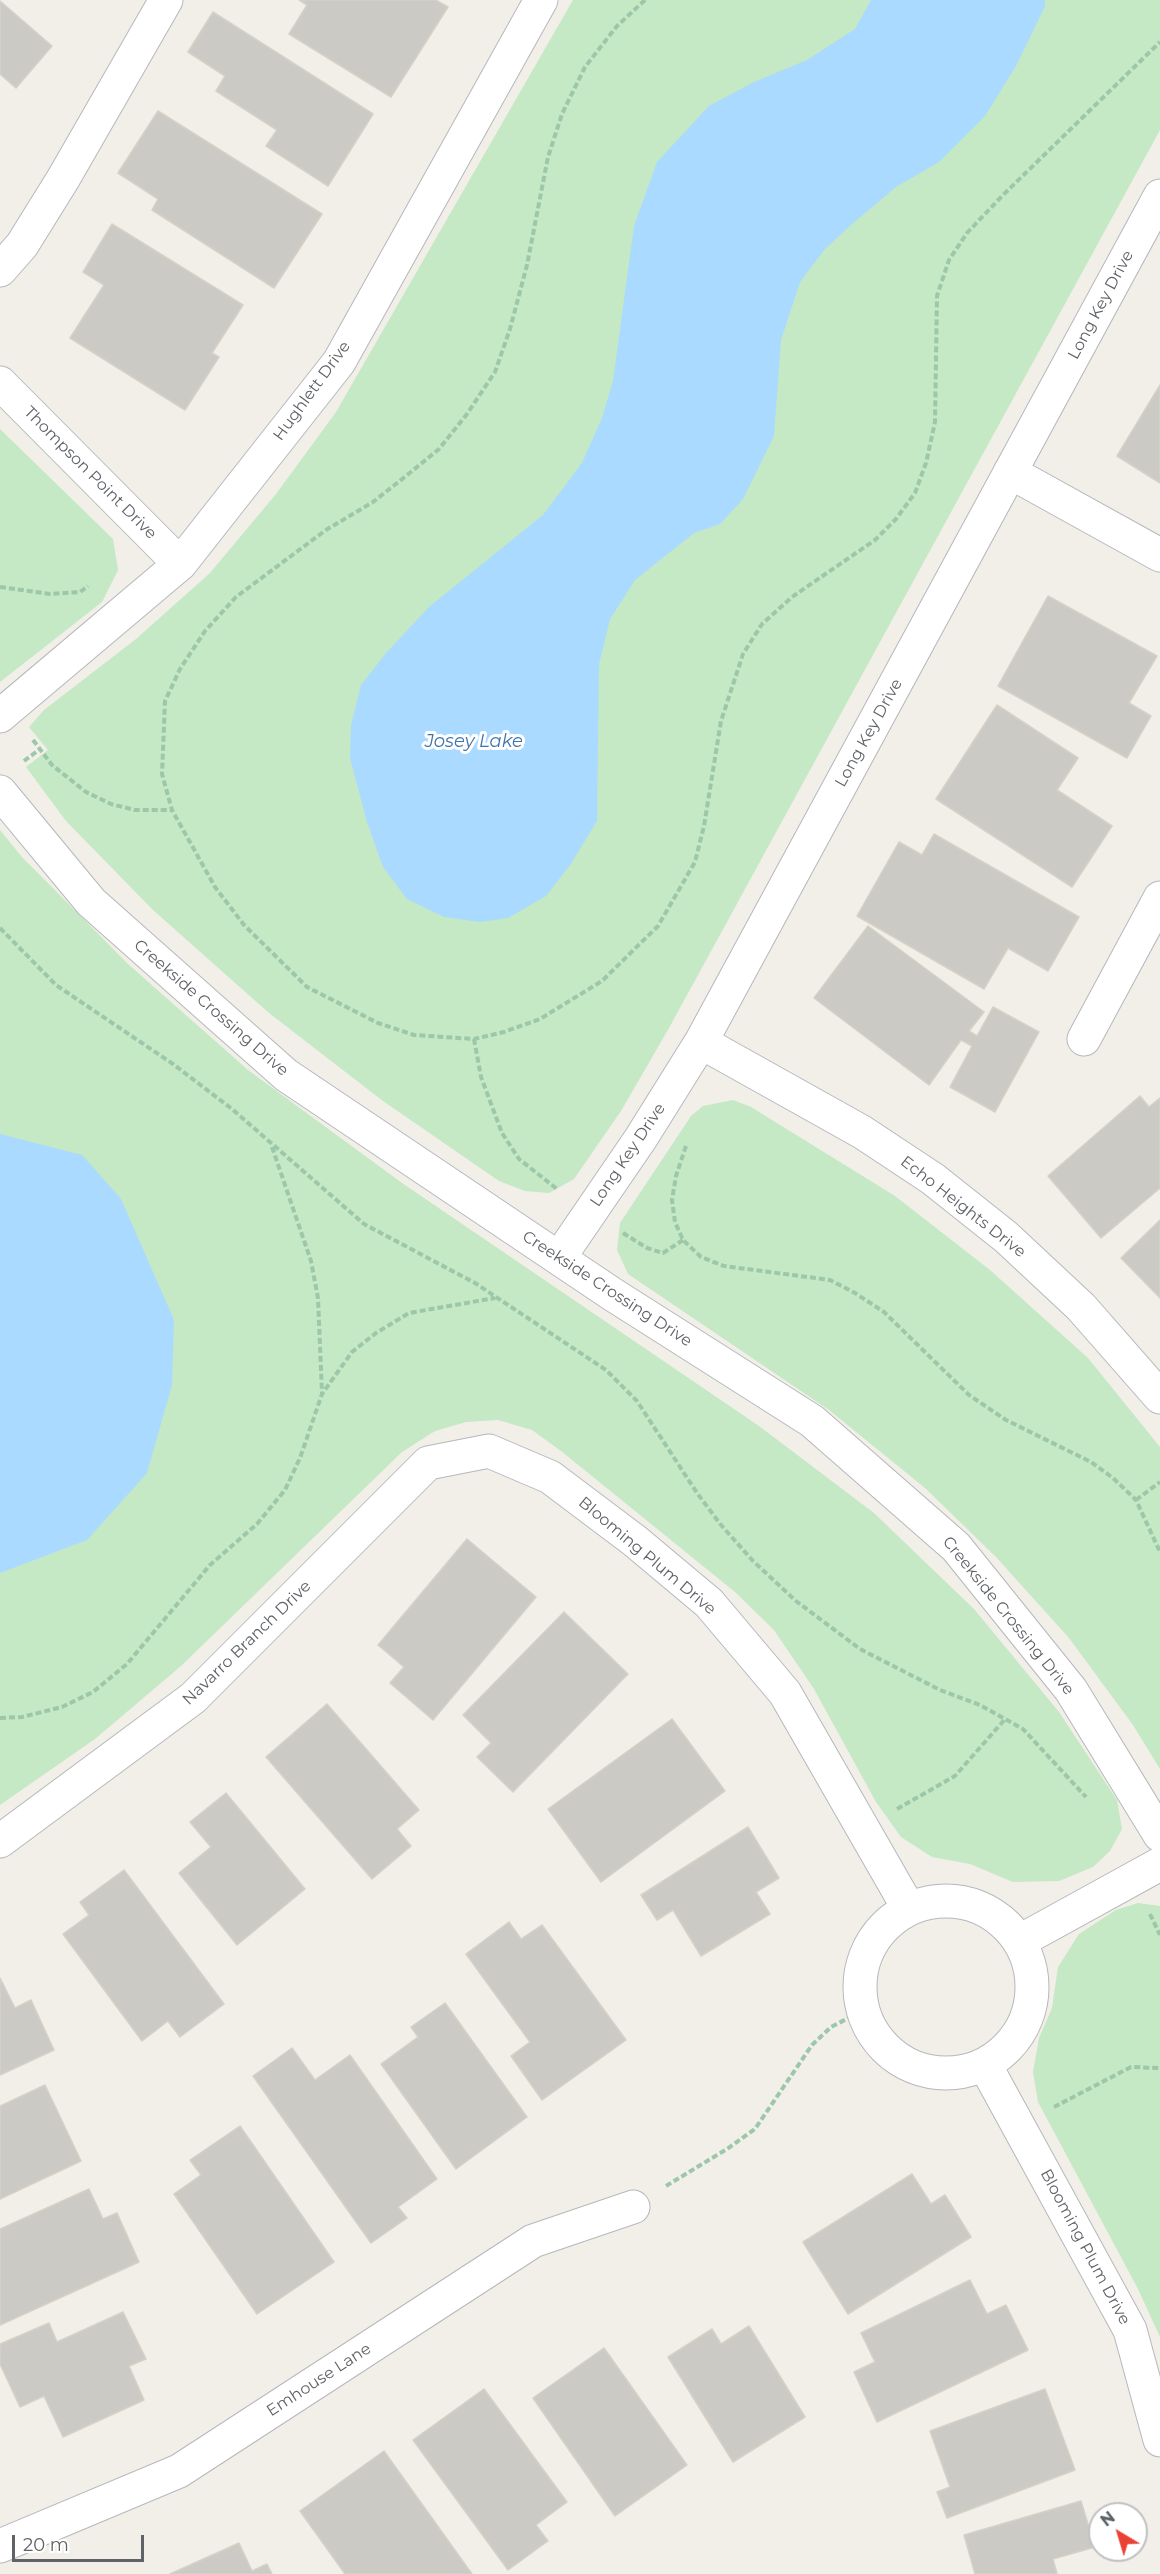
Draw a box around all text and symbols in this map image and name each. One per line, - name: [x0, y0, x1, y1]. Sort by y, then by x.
- street label: Long Key Drive: [1064, 247, 1138, 363]
- street label: Hughlett Drive: [269, 337, 355, 445]
- street label: Thompson Point Drive: [20, 403, 160, 543]
- street label: Long Key Drive: [831, 676, 907, 790]
- water label: Josey Lake: [425, 731, 523, 753]
- street label: Creekside Crossing Drive: [130, 936, 292, 1080]
- street label: Long Key Drive: [586, 1100, 670, 1210]
- street label: Echo Heights Drive: [897, 1152, 1029, 1262]
- street label: Creekside Crossing Drive: [519, 1227, 695, 1351]
- street label: Blooming Plum Drive: [574, 1493, 720, 1619]
- street label: Creekside Crossing Drive: [938, 1533, 1078, 1699]
- street label: Navarro Branch Drive: [179, 1577, 315, 1709]
- street label: Blooming Plum Drive: [1036, 2166, 1134, 2328]
- street label: Emhouse Lane: [263, 2339, 375, 2421]
- north arrow: [1088, 2502, 1148, 2562]
- text: N: [1097, 2508, 1119, 2530]
- scale bar: [15, 2523, 147, 2561]
- text: 20 m: [23, 2534, 69, 2556]

